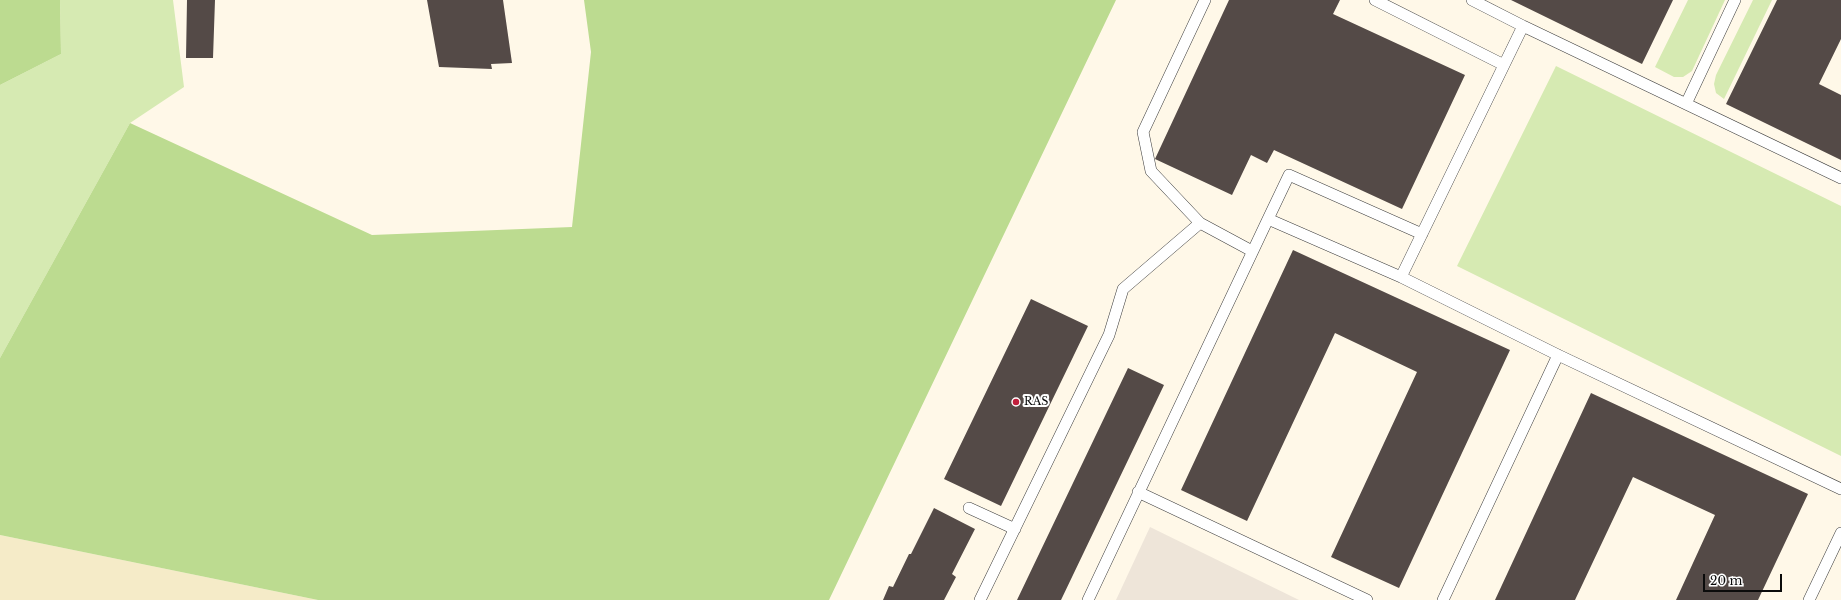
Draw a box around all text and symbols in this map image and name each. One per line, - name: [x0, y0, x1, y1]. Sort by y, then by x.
- place label: RAS: [1024, 395, 1048, 409]
- marker: RAS: [1011, 397, 1021, 407]
- scale bar: [1705, 566, 1784, 592]
- text: 20 m: [1710, 573, 1742, 588]

